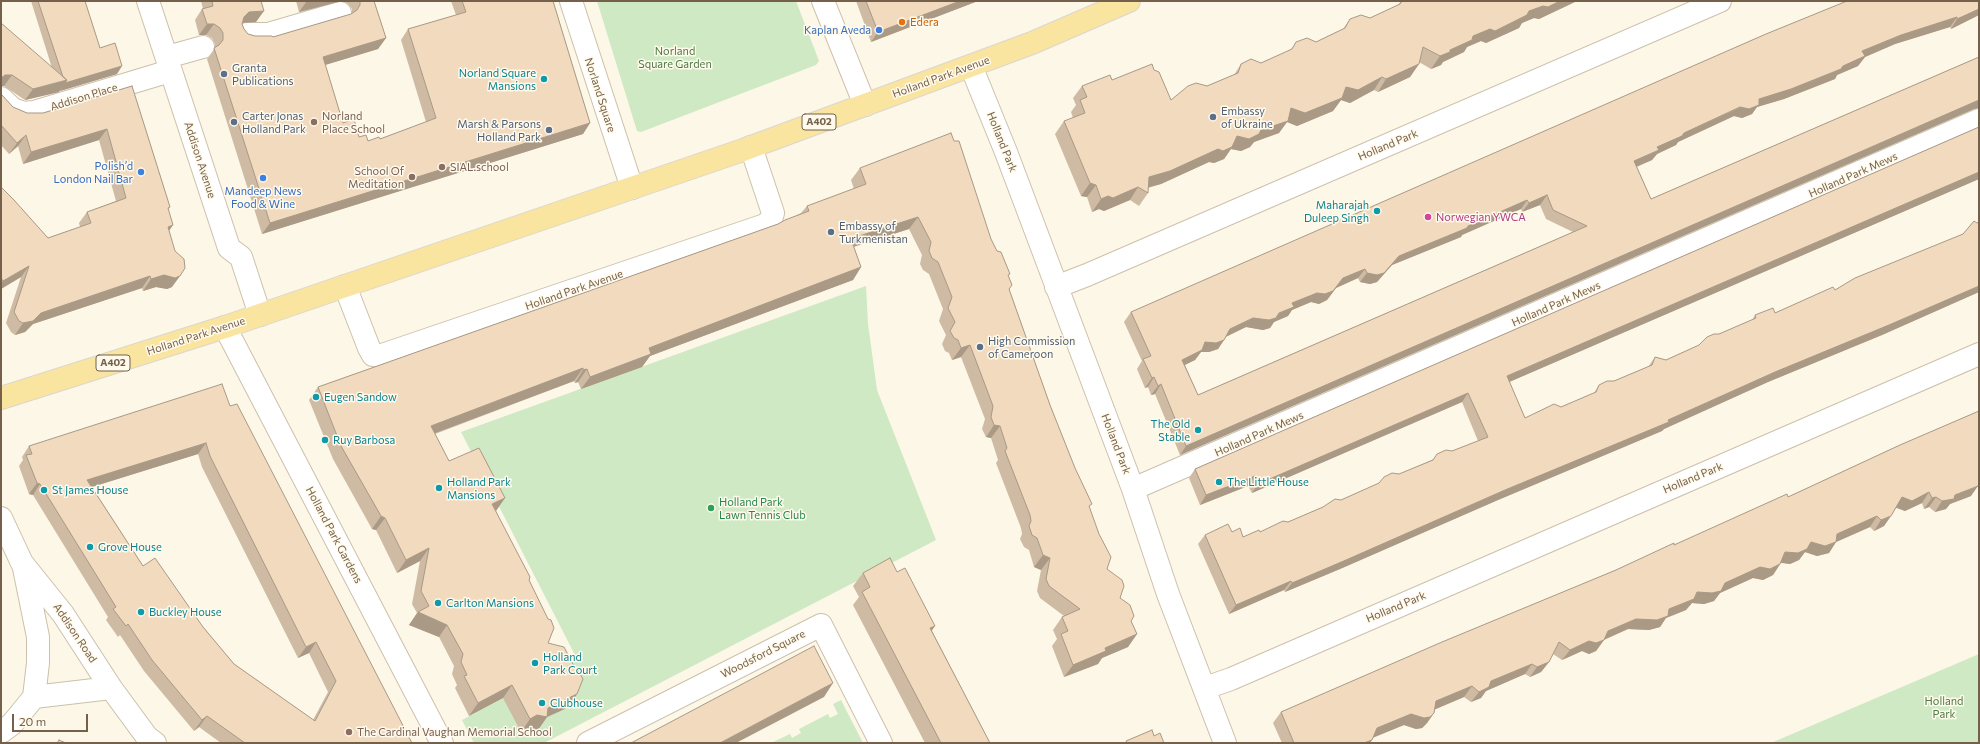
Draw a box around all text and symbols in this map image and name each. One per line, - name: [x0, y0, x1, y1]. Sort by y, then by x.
- place label: Edera: [910, 15, 939, 29]
- marker: Edera: [897, 17, 907, 27]
- place label: Kaplan Aveda: [804, 23, 871, 37]
- marker: Kaplan Aveda: [874, 25, 884, 35]
- park label: Norland Square Garden: [638, 44, 712, 70]
- street label: Holland Park Avenue: [890, 53, 992, 101]
- street label: Norland Square: [582, 56, 618, 134]
- place label: Granta Publications: [232, 61, 294, 87]
- place label: Norland Square Mansions: [459, 66, 536, 92]
- marker: Granta Publications: [219, 69, 229, 79]
- marker: Norland Square Mansions: [539, 74, 549, 84]
- street label: Addison Place: [49, 81, 119, 113]
- place label: Embassy of Ukraine: [1221, 104, 1273, 130]
- place label: Carter Jonas Holland Park: [242, 109, 306, 135]
- place label: Norland Place School: [322, 109, 385, 135]
- street label: Holland Park: [984, 110, 1020, 174]
- marker: Embassy of Ukraine: [1208, 112, 1218, 122]
- road number: A402: [802, 114, 836, 130]
- marker: Carter Jonas Holland Park: [229, 117, 239, 127]
- marker: Norland Place School: [309, 117, 319, 127]
- place label: Marsh & Parsons Holland Park: [457, 117, 541, 143]
- street label: Addison Avenue: [181, 120, 219, 200]
- marker: Marsh & Parsons Holland Park: [544, 125, 554, 135]
- street label: Holland Park: [1356, 126, 1420, 164]
- street label: Holland Park Mews: [1806, 149, 1900, 201]
- place label: Polish’d London Nail Bar: [53, 159, 133, 185]
- place label: SIAL.school: [450, 160, 509, 174]
- marker: SIAL.school: [437, 162, 447, 172]
- place label: School Of Meditation: [348, 164, 404, 190]
- marker: Polish’d London Nail Bar: [136, 167, 146, 177]
- marker: School Of Meditation: [407, 172, 417, 182]
- marker: Mandeep News Food & Wine: [258, 173, 268, 183]
- place label: Mandeep News Food & Wine: [225, 184, 301, 210]
- place label: Maharajah Duleep Singh: [1304, 198, 1369, 224]
- marker: Maharajah Duleep Singh: [1372, 206, 1382, 216]
- place label: Norwegian YWCA: [1436, 210, 1526, 224]
- marker: Norwegian YWCA: [1423, 212, 1433, 222]
- place label: Embassy of Turkmenistan: [839, 219, 908, 245]
- marker: Embassy of Turkmenistan: [826, 227, 836, 237]
- street label: Holland Park Avenue: [523, 267, 625, 313]
- street label: Holland Park Mews: [1509, 278, 1603, 330]
- street label: Holland Park Avenue: [145, 314, 247, 358]
- place label: High Commission of Cameroon: [988, 334, 1075, 360]
- marker: High Commission of Cameroon: [975, 342, 985, 352]
- road number: A402: [96, 355, 130, 371]
- place label: Eugen Sandow: [324, 390, 397, 404]
- marker: Eugen Sandow: [311, 392, 321, 402]
- street label: Holland Park Mews: [1212, 408, 1306, 460]
- street label: Holland Park: [1098, 412, 1134, 476]
- place label: The Old Stable: [1151, 417, 1190, 443]
- marker: The Old Stable: [1193, 425, 1203, 435]
- place label: Ruy Barbosa: [333, 433, 395, 447]
- marker: Ruy Barbosa: [320, 435, 330, 445]
- street label: Holland Park: [1661, 459, 1725, 497]
- place label: Holland Park Mansions: [447, 475, 511, 501]
- place label: The Little House: [1227, 475, 1309, 489]
- marker: The Little House: [1214, 477, 1224, 487]
- place label: St James House: [52, 483, 128, 497]
- marker: Holland Park Mansions: [434, 483, 444, 493]
- street label: Holland Park Gardens: [303, 484, 365, 586]
- marker: St James House: [39, 485, 49, 495]
- place label: Holland Park Lawn Tennis Club: [719, 495, 806, 521]
- marker: Holland Park Lawn Tennis Club: [706, 503, 716, 513]
- place label: Grove House: [98, 540, 162, 554]
- marker: Grove House: [85, 542, 95, 552]
- street label: Holland Park: [1364, 588, 1428, 626]
- place label: Carlton Mansions: [446, 596, 534, 610]
- marker: Carlton Mansions: [433, 598, 443, 608]
- street label: Addison Road: [50, 601, 100, 665]
- place label: Buckley House: [149, 605, 222, 619]
- marker: Buckley House: [136, 607, 146, 617]
- street label: Woodsford Square: [719, 627, 807, 681]
- place label: Holland Park Court: [543, 650, 597, 676]
- marker: Holland Park Court: [530, 658, 540, 668]
- park label: Holland Park: [1925, 694, 1963, 720]
- place label: Clubhouse: [550, 696, 603, 710]
- marker: Clubhouse: [537, 698, 547, 708]
- scale bar: [14, 706, 90, 732]
- text: 20 m: [19, 714, 46, 728]
- place label: The Cardinal Vaughan Memorial School: [357, 725, 552, 739]
- marker: The Cardinal Vaughan Memorial School: [344, 727, 354, 737]

